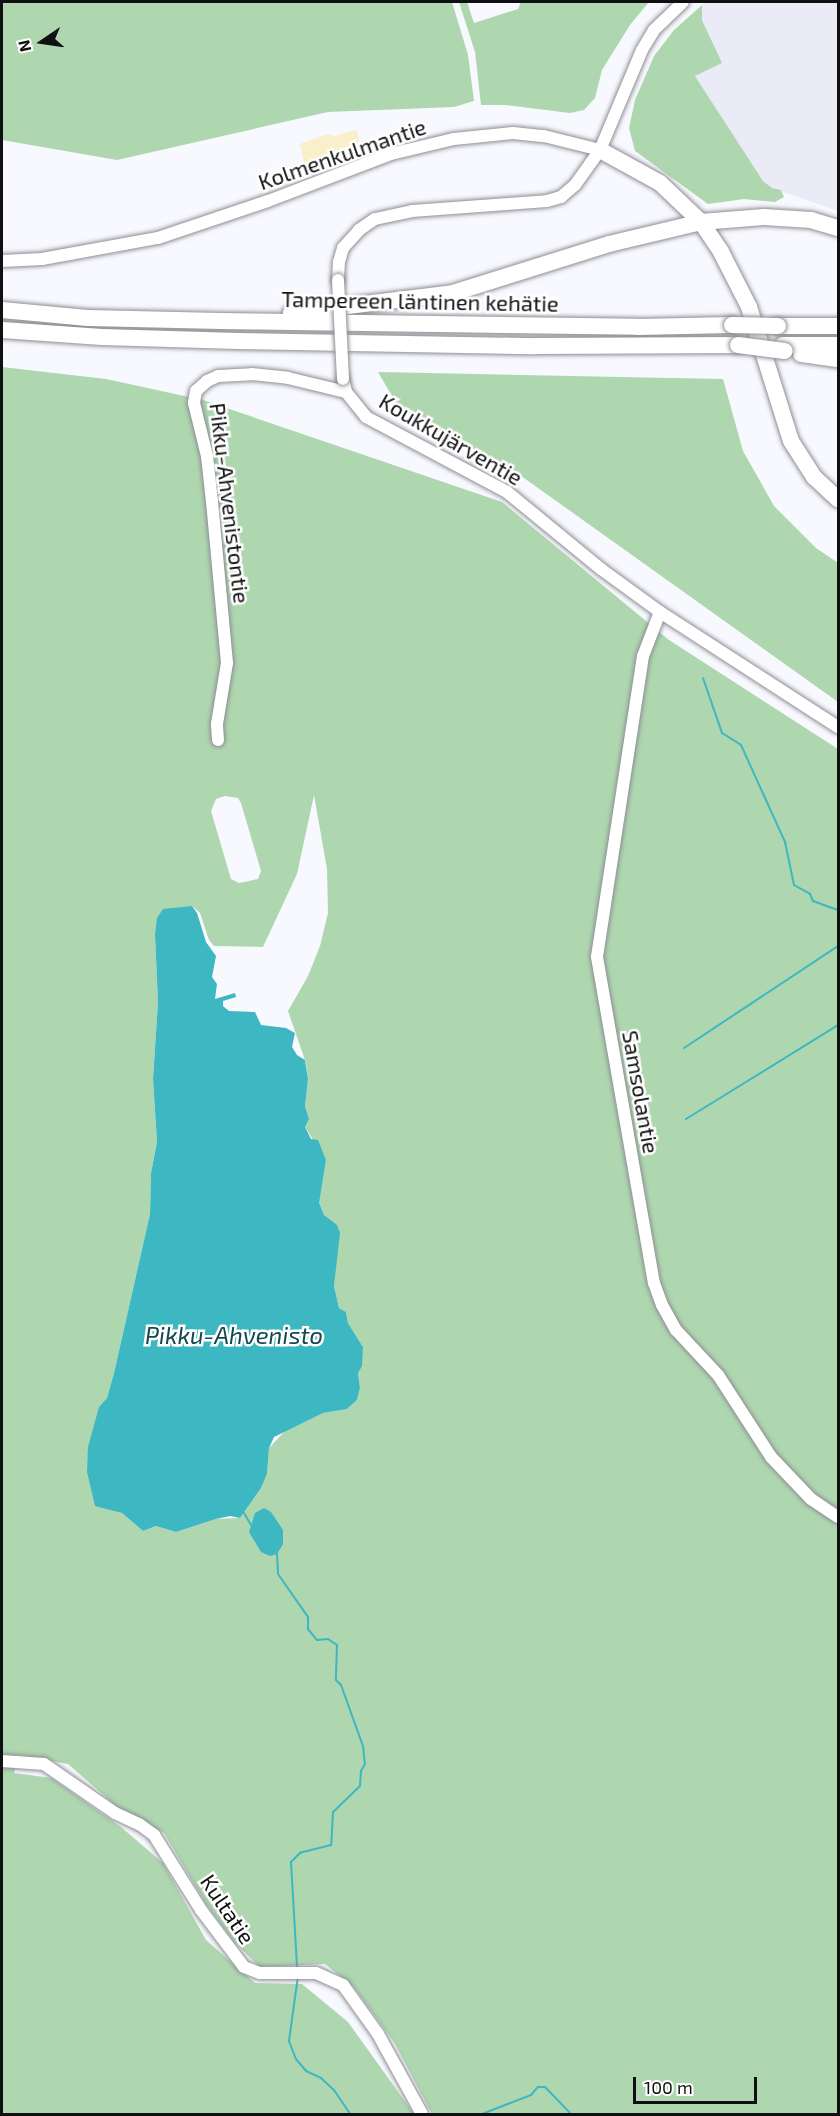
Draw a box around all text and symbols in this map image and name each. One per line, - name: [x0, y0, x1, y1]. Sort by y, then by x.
- north arrow: [12, 12, 72, 72]
- text: N: [13, 38, 35, 54]
- street label: Kolmenkulmantie: [255, 113, 429, 195]
- street label: Tampereen läntinen kehätie: [281, 285, 559, 317]
- street label: Koukkujärventie: [375, 387, 527, 491]
- street label: Pikku-Ahvenistontie: [205, 401, 255, 605]
- street label: Samsolantie: [617, 1028, 665, 1156]
- water label: Pikku-Ahvenisto: [145, 1321, 323, 1349]
- street label: Kultatie: [195, 1869, 261, 1949]
- scale bar: [636, 2065, 760, 2103]
- text: 100 m: [644, 2076, 693, 2098]

